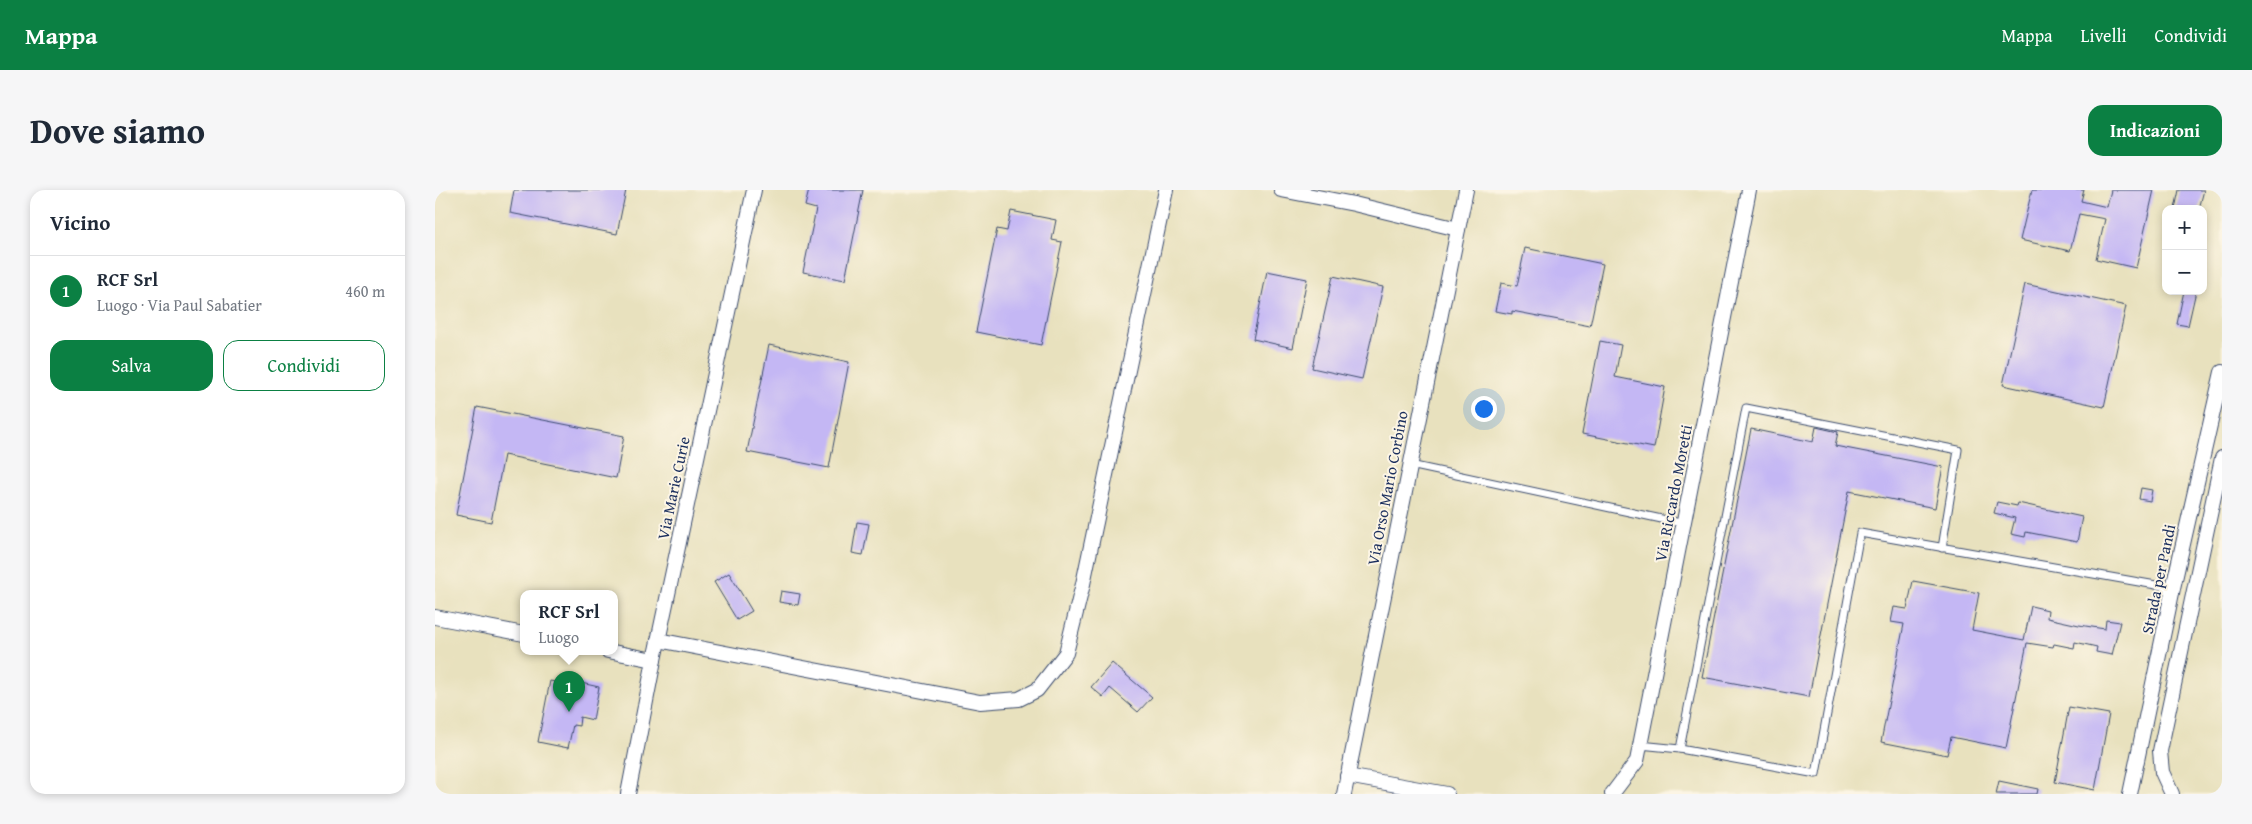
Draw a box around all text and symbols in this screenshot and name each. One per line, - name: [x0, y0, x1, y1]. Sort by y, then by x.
- text: Mappa: [25, 18, 98, 53]
- text: Mappa: [2001, 22, 2053, 49]
- text: Livelli: [2081, 22, 2127, 49]
- text: Condividi: [2155, 22, 2227, 49]
- text: Dove siamo: [30, 105, 205, 156]
- button: Indicazioni: [2088, 105, 2222, 156]
- map controls: [2162, 205, 2207, 295]
- button: +: [2162, 205, 2207, 250]
- text: Vicino: [50, 207, 110, 238]
- button: −: [2162, 250, 2207, 295]
- text: RCF Srl: [97, 265, 158, 293]
- text: 1: [62, 279, 70, 303]
- text: 460 m: [345, 279, 385, 303]
- text: Luogo · Via Paul Sabatier: [97, 293, 262, 317]
- button: Salva: [50, 340, 213, 391]
- button: Condividi: [223, 340, 385, 391]
- your location: [1471, 396, 1497, 422]
- street label: Via Orso Mario Corbino: [1360, 409, 1414, 567]
- street label: Via Riccardo Moretti: [1648, 422, 1698, 564]
- street label: Via Marie Curie: [650, 434, 696, 542]
- street label: Strada per Pandi: [2135, 521, 2181, 636]
- popup: [520, 590, 618, 655]
- text: RCF Srl: [538, 597, 600, 625]
- text: Luogo: [538, 625, 579, 649]
- pin: 1: [553, 671, 585, 712]

